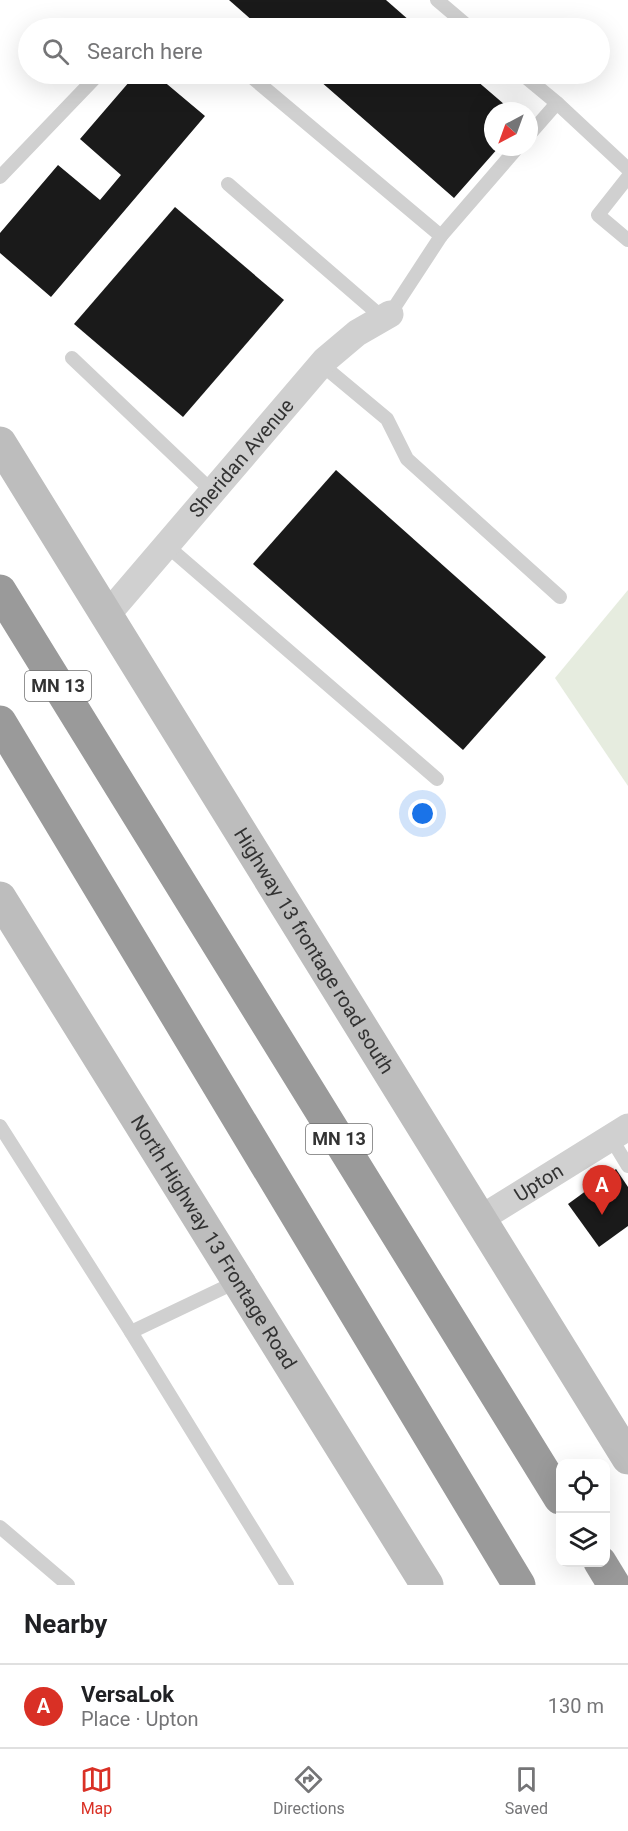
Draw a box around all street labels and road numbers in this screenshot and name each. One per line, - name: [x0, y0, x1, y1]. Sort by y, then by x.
- street label: Sheridan Avenue: [184, 394, 299, 522]
- road number: MN 13: [25, 671, 91, 701]
- street label: Highway 13 frontage road south: [229, 823, 399, 1078]
- street label: North Highway 13 Frontage Road: [126, 1111, 302, 1373]
- road number: MN 13: [306, 1124, 372, 1154]
- street label: Upton: [510, 1158, 567, 1207]

